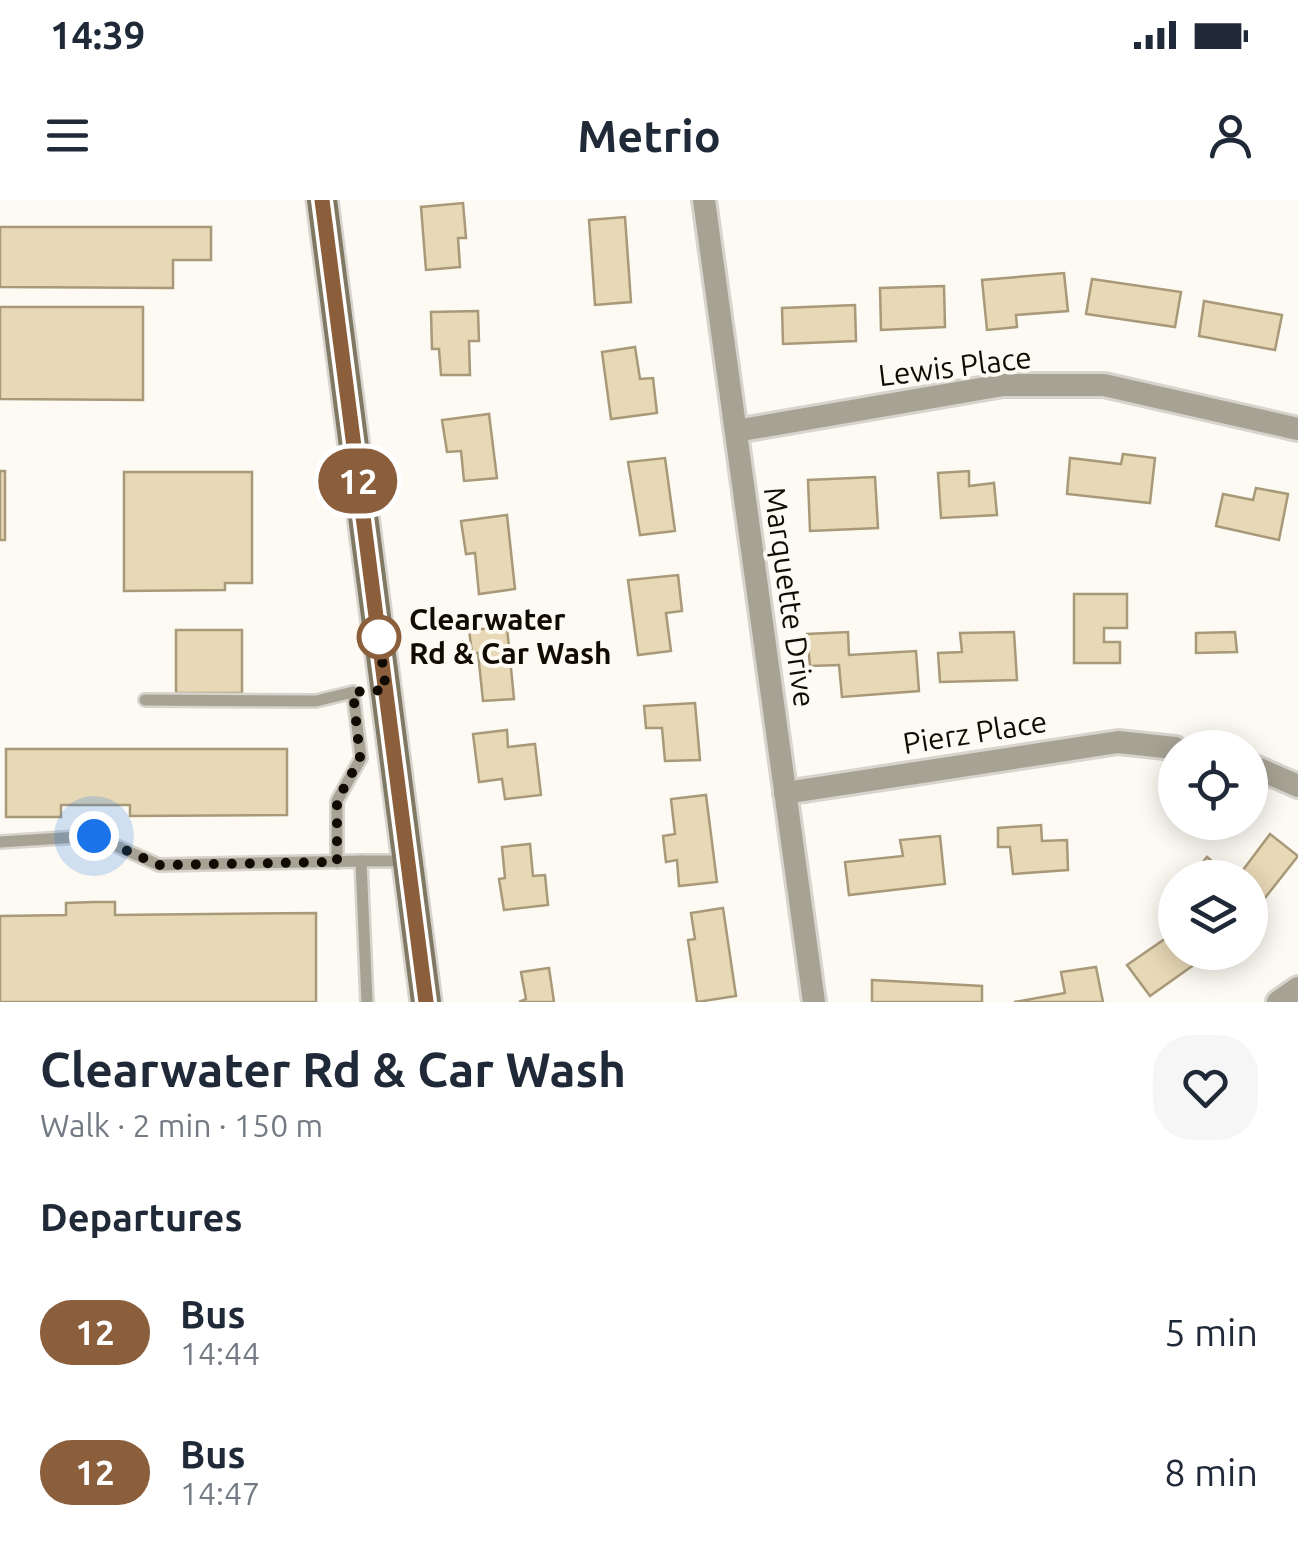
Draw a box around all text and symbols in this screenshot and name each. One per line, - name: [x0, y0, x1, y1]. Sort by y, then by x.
- text: 14:39: [50, 14, 145, 56]
- icon: menu: [40, 108, 95, 163]
- icon: person: [1203, 108, 1258, 163]
- text: Metrio: [577, 110, 721, 161]
- street label: Lewis Place: [876, 340, 1033, 392]
- line badge: 12: [313, 448, 403, 514]
- text: 12: [338, 461, 378, 501]
- street label: Marquette Drive: [758, 485, 822, 709]
- place label: Clearwater Rd & Car Wash: [409, 602, 612, 670]
- marker: Clearwater Rd & Car Wash: [358, 616, 400, 658]
- street label: Pierz Place: [900, 704, 1049, 760]
- map controls: [1158, 730, 1268, 970]
- button: locate: [1158, 730, 1268, 840]
- your location: [69, 811, 119, 861]
- button: layers: [1158, 860, 1268, 970]
- button: heart: [1153, 1035, 1258, 1140]
- text: Clearwater Rd & Car Wash: [40, 1042, 626, 1096]
- text: Walk · 2 min · 150 m: [40, 1107, 323, 1143]
- text: Departures: [40, 1196, 242, 1238]
- text: Bus: [180, 1293, 245, 1335]
- text: 5 min: [1164, 1311, 1258, 1353]
- text: 12: [75, 1312, 115, 1352]
- text: 14:44: [180, 1335, 260, 1371]
- text: Bus: [180, 1433, 245, 1475]
- text: 8 min: [1164, 1451, 1258, 1493]
- text: 12: [75, 1452, 115, 1492]
- text: 14:47: [180, 1475, 260, 1511]

